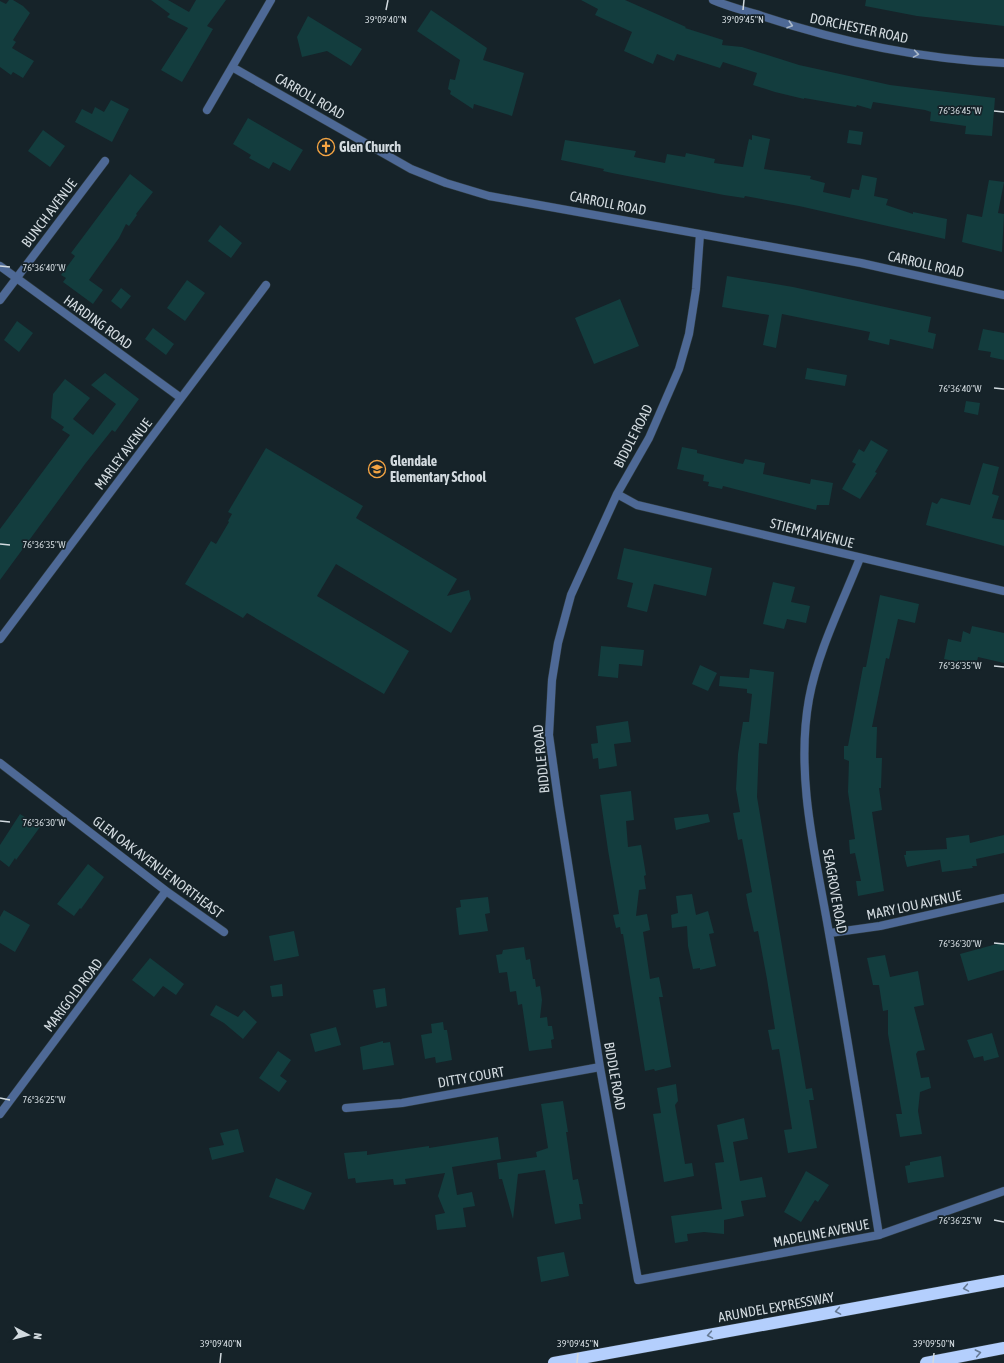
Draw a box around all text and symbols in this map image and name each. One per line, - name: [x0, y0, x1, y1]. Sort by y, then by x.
- street label: DORCHESTER ROAD: [808, 10, 910, 46]
- text: 39°09'40"N: [365, 14, 407, 25]
- text: 39°09'45"N: [722, 14, 764, 25]
- one-way arrow: [786, 21, 793, 29]
- one-way arrow: [913, 49, 919, 58]
- street label: CARROLL ROAD: [272, 70, 348, 122]
- text: 76°36'45"W: [938, 105, 982, 116]
- church icon: Glen Church: [316, 137, 336, 157]
- place label: Glen Church: [339, 139, 401, 155]
- street label: BUNCH AVENUE: [18, 176, 80, 250]
- street label: CARROLL ROAD: [568, 188, 648, 218]
- street label: CARROLL ROAD: [886, 247, 966, 281]
- text: 76°36'40"W: [22, 262, 66, 273]
- street label: HARDING ROAD: [61, 292, 135, 352]
- text: 76°36'40"W: [938, 383, 982, 394]
- street label: BIDDLE ROAD: [610, 402, 656, 470]
- street label: MARLEY AVENUE: [91, 415, 155, 493]
- place label: Glendale Elementary School: [390, 453, 486, 485]
- school or university icon: Glendale Elementary School: [367, 459, 387, 479]
- street label: STIEMLY AVENUE: [769, 515, 855, 551]
- text: 76°36'35"W: [22, 539, 66, 550]
- text: 76°36'35"W: [938, 660, 982, 671]
- street label: BIDDLE ROAD: [529, 724, 553, 794]
- street label: GLEN OAK AVENUE NORTHEAST: [90, 813, 226, 921]
- text: 76°36'30"W: [22, 817, 66, 828]
- street label: SEAGROVE ROAD: [820, 848, 850, 935]
- street label: MARY LOU AVENUE: [865, 887, 963, 923]
- text: 76°36'30"W: [938, 938, 982, 949]
- street label: MARIGOLD ROAD: [40, 955, 106, 1035]
- street label: BIDDLE ROAD: [601, 1041, 629, 1111]
- street label: DITTY COURT: [436, 1063, 506, 1091]
- text: 76°36'25"W: [22, 1094, 66, 1105]
- text: 76°36'25"W: [938, 1215, 982, 1226]
- street label: MADELINE AVENUE: [772, 1216, 870, 1250]
- one-way arrow: [963, 1283, 969, 1292]
- street label: ARUNDEL EXPRESSWAY: [717, 1289, 836, 1325]
- one-way arrow: [835, 1306, 841, 1315]
- north arrow: [8, 1315, 48, 1355]
- one-way arrow: [707, 1330, 713, 1338]
- text: N: [32, 1332, 44, 1340]
- text: 39°09'40"N: [200, 1338, 242, 1349]
- text: 39°09'45"N: [557, 1338, 599, 1349]
- text: 39°09'50"N: [913, 1338, 955, 1349]
- one-way arrow: [975, 1349, 981, 1358]

